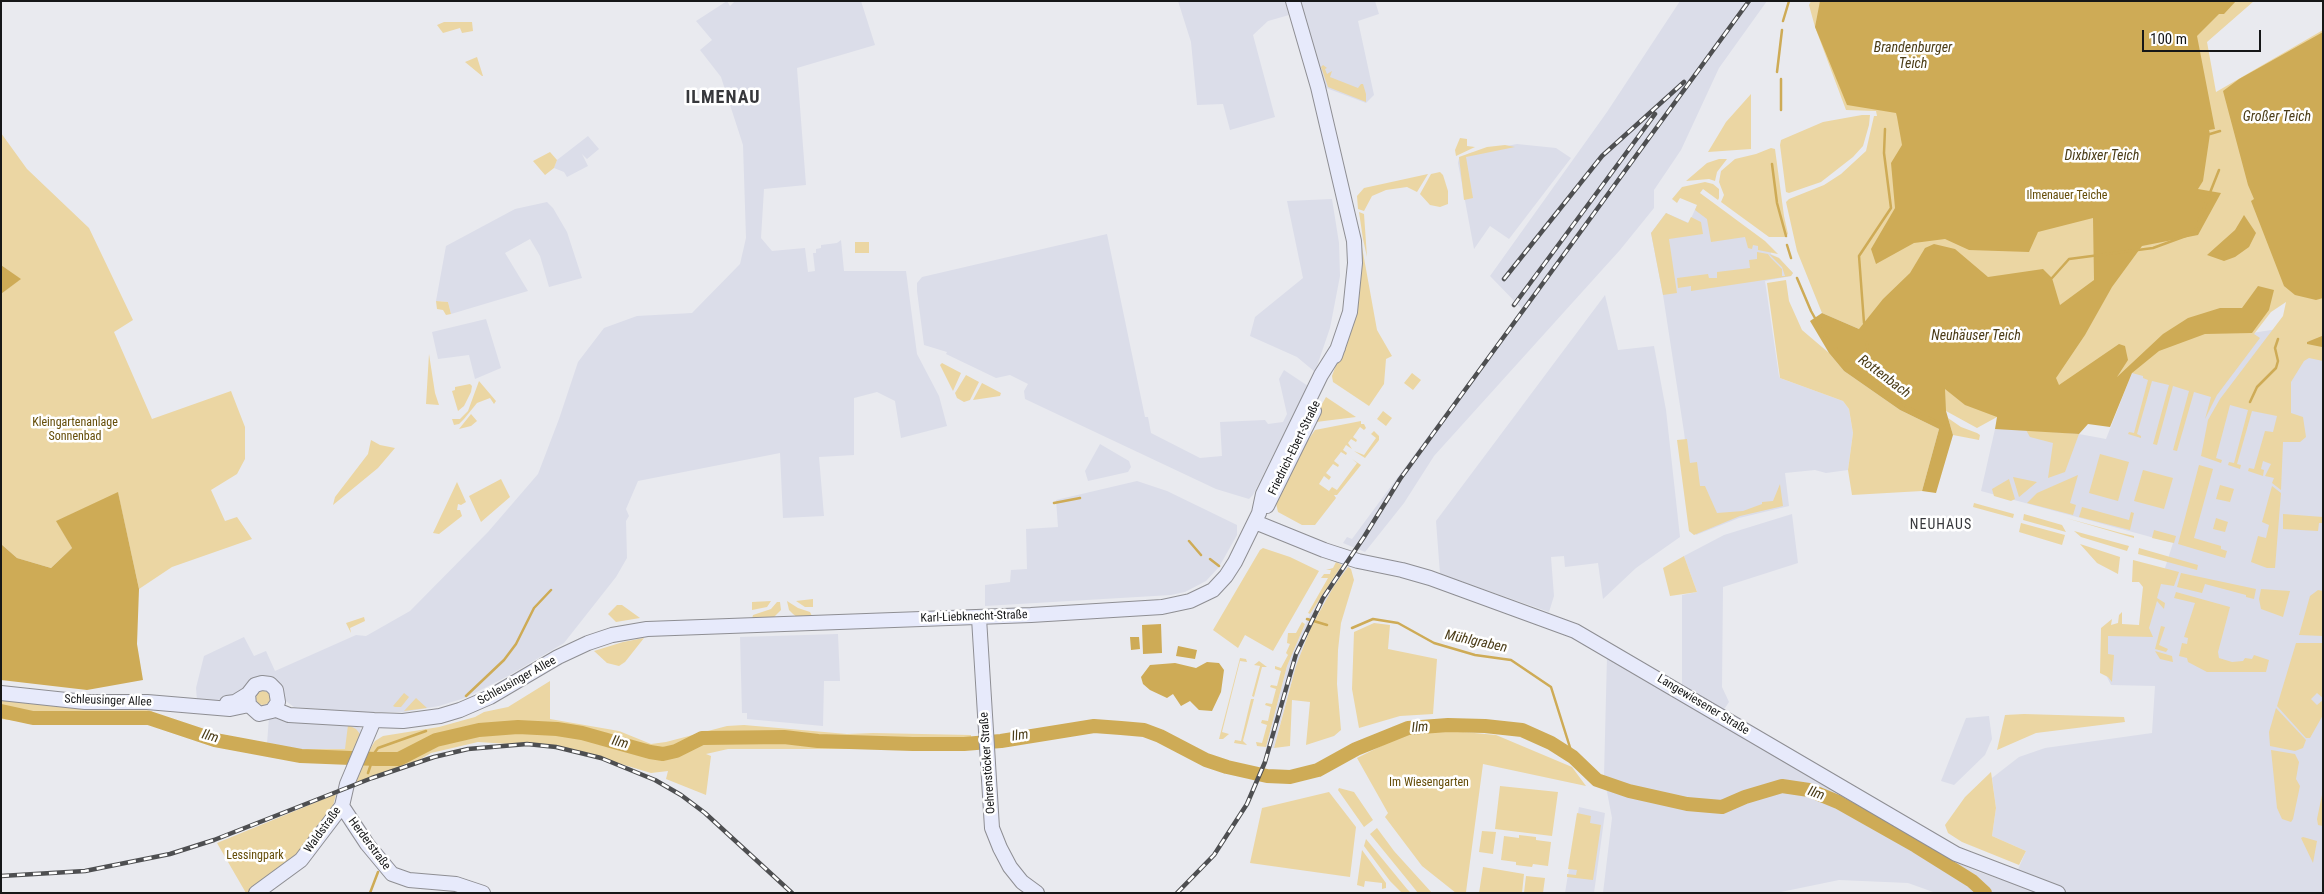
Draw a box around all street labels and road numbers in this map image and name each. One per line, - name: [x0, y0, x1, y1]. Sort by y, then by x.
- street label: Friedrich-Ebert-Straße: [1266, 398, 1324, 498]
- street label: Karl-Liebknecht-Straße: [920, 608, 1028, 626]
- street label: Schleusinger Allee: [475, 654, 559, 708]
- street label: Langewiesener Straße: [1654, 672, 1752, 738]
- street label: Schleusinger Allee: [64, 692, 152, 710]
- street label: Oehrenstöcker Straße: [977, 711, 999, 815]
- street label: Waldstraße: [301, 804, 345, 856]
- street label: Herderstraße: [345, 815, 393, 873]

